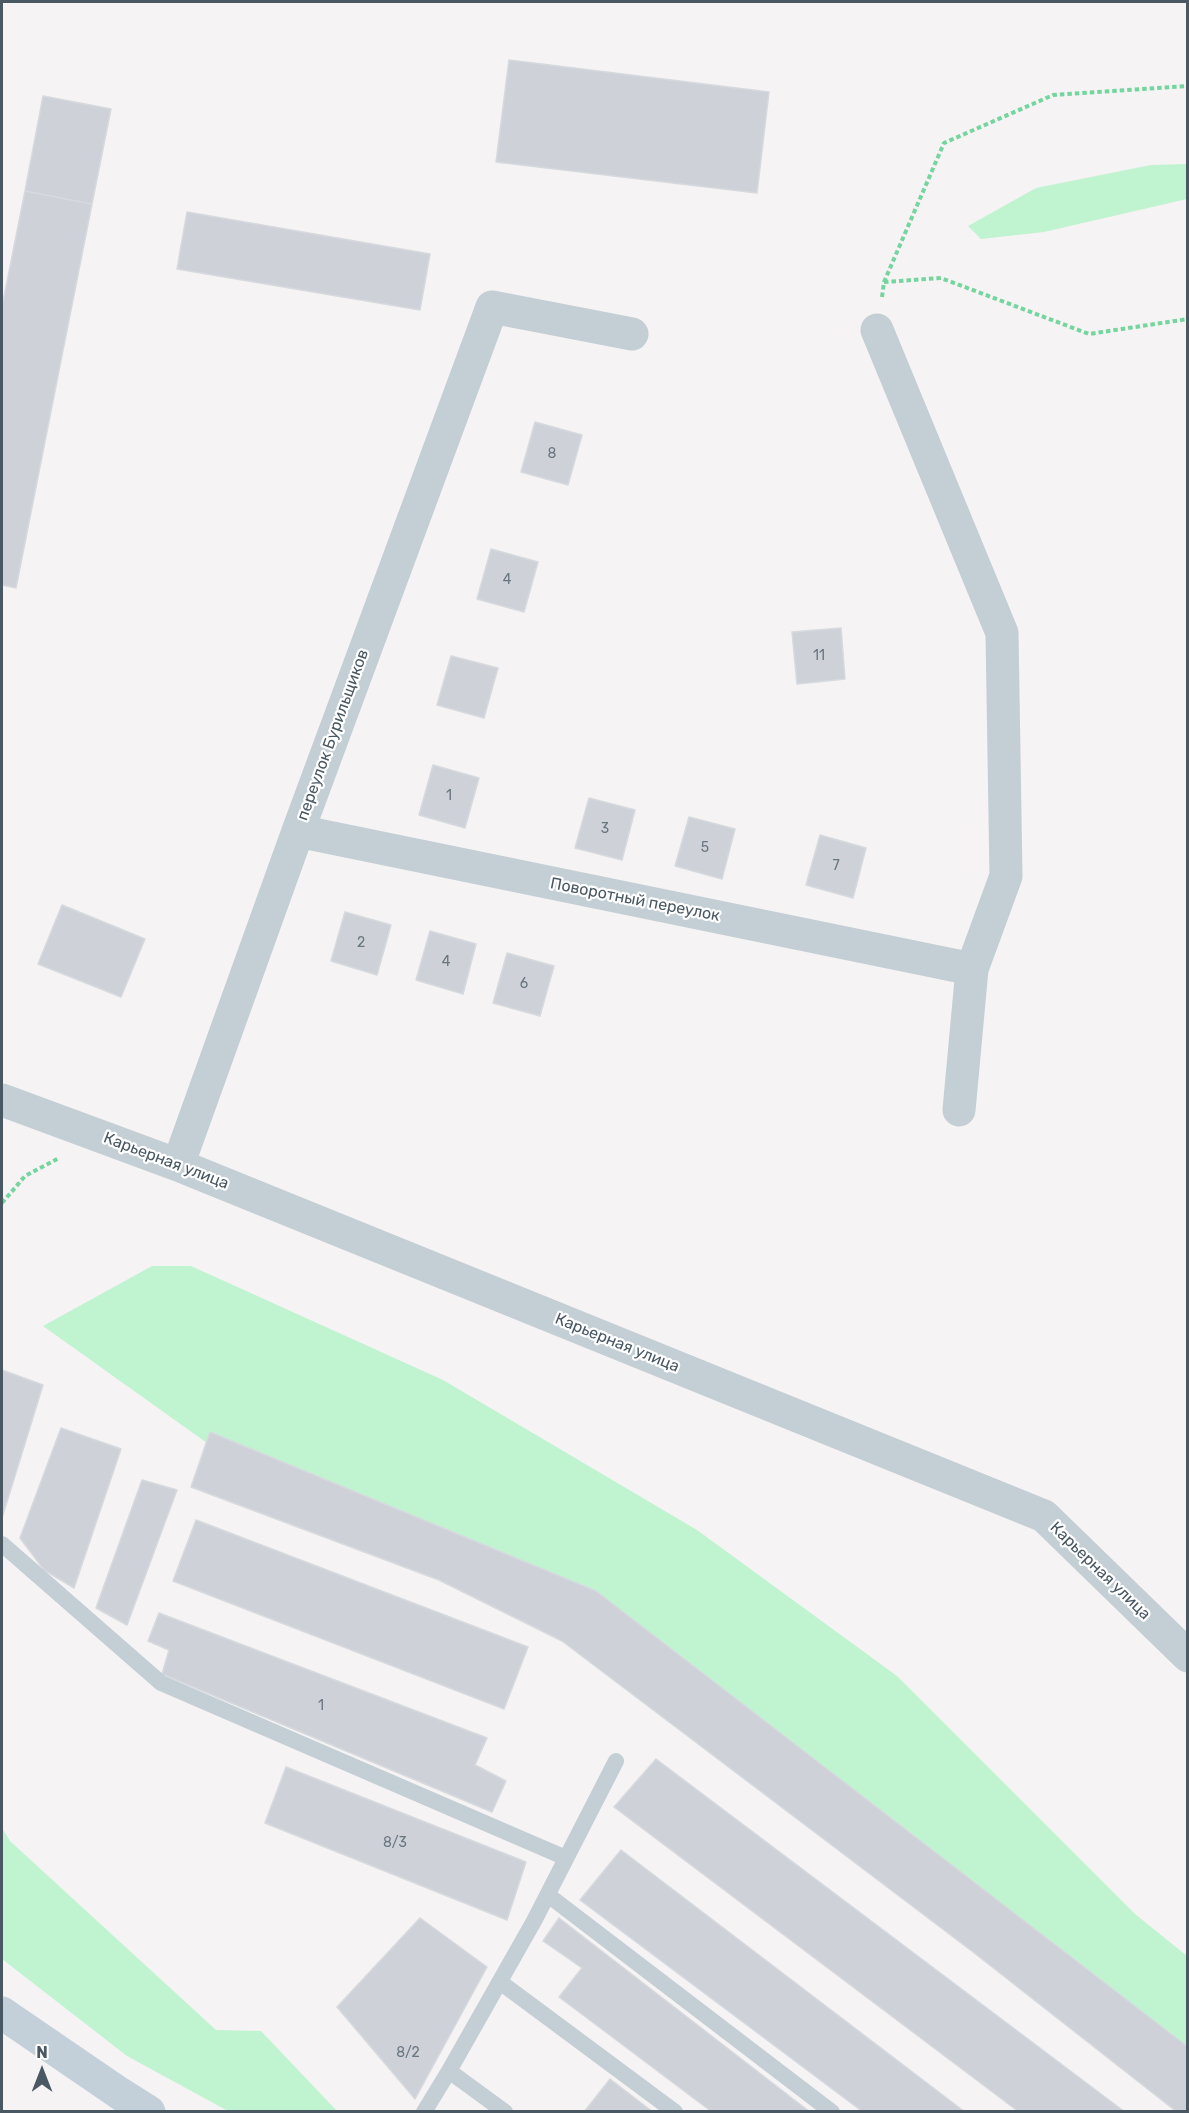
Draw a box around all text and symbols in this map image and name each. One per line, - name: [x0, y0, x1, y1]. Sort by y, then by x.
- house number: 8: [548, 446, 556, 462]
- house number: 4: [503, 572, 511, 588]
- street label: переулок Бурильщиков: [293, 647, 373, 823]
- house number: 11: [813, 648, 825, 664]
- house number: 1: [446, 788, 452, 804]
- house number: 3: [601, 821, 609, 837]
- house number: 5: [701, 840, 709, 856]
- house number: 7: [832, 858, 840, 874]
- street label: Поворотный переулок: [549, 874, 721, 926]
- house number: 2: [357, 935, 365, 951]
- house number: 4: [442, 954, 450, 970]
- house number: 6: [520, 976, 528, 992]
- street label: Карьерная улица: [101, 1128, 231, 1194]
- street label: Карьерная улица: [552, 1309, 682, 1377]
- street label: Карьерная улица: [1046, 1518, 1154, 1624]
- house number: 1: [318, 1698, 324, 1714]
- house number: 8/3: [383, 1835, 407, 1851]
- north arrow: [12, 2041, 72, 2101]
- text: N: [36, 2043, 48, 2062]
- house number: 8/2: [396, 2045, 420, 2061]

